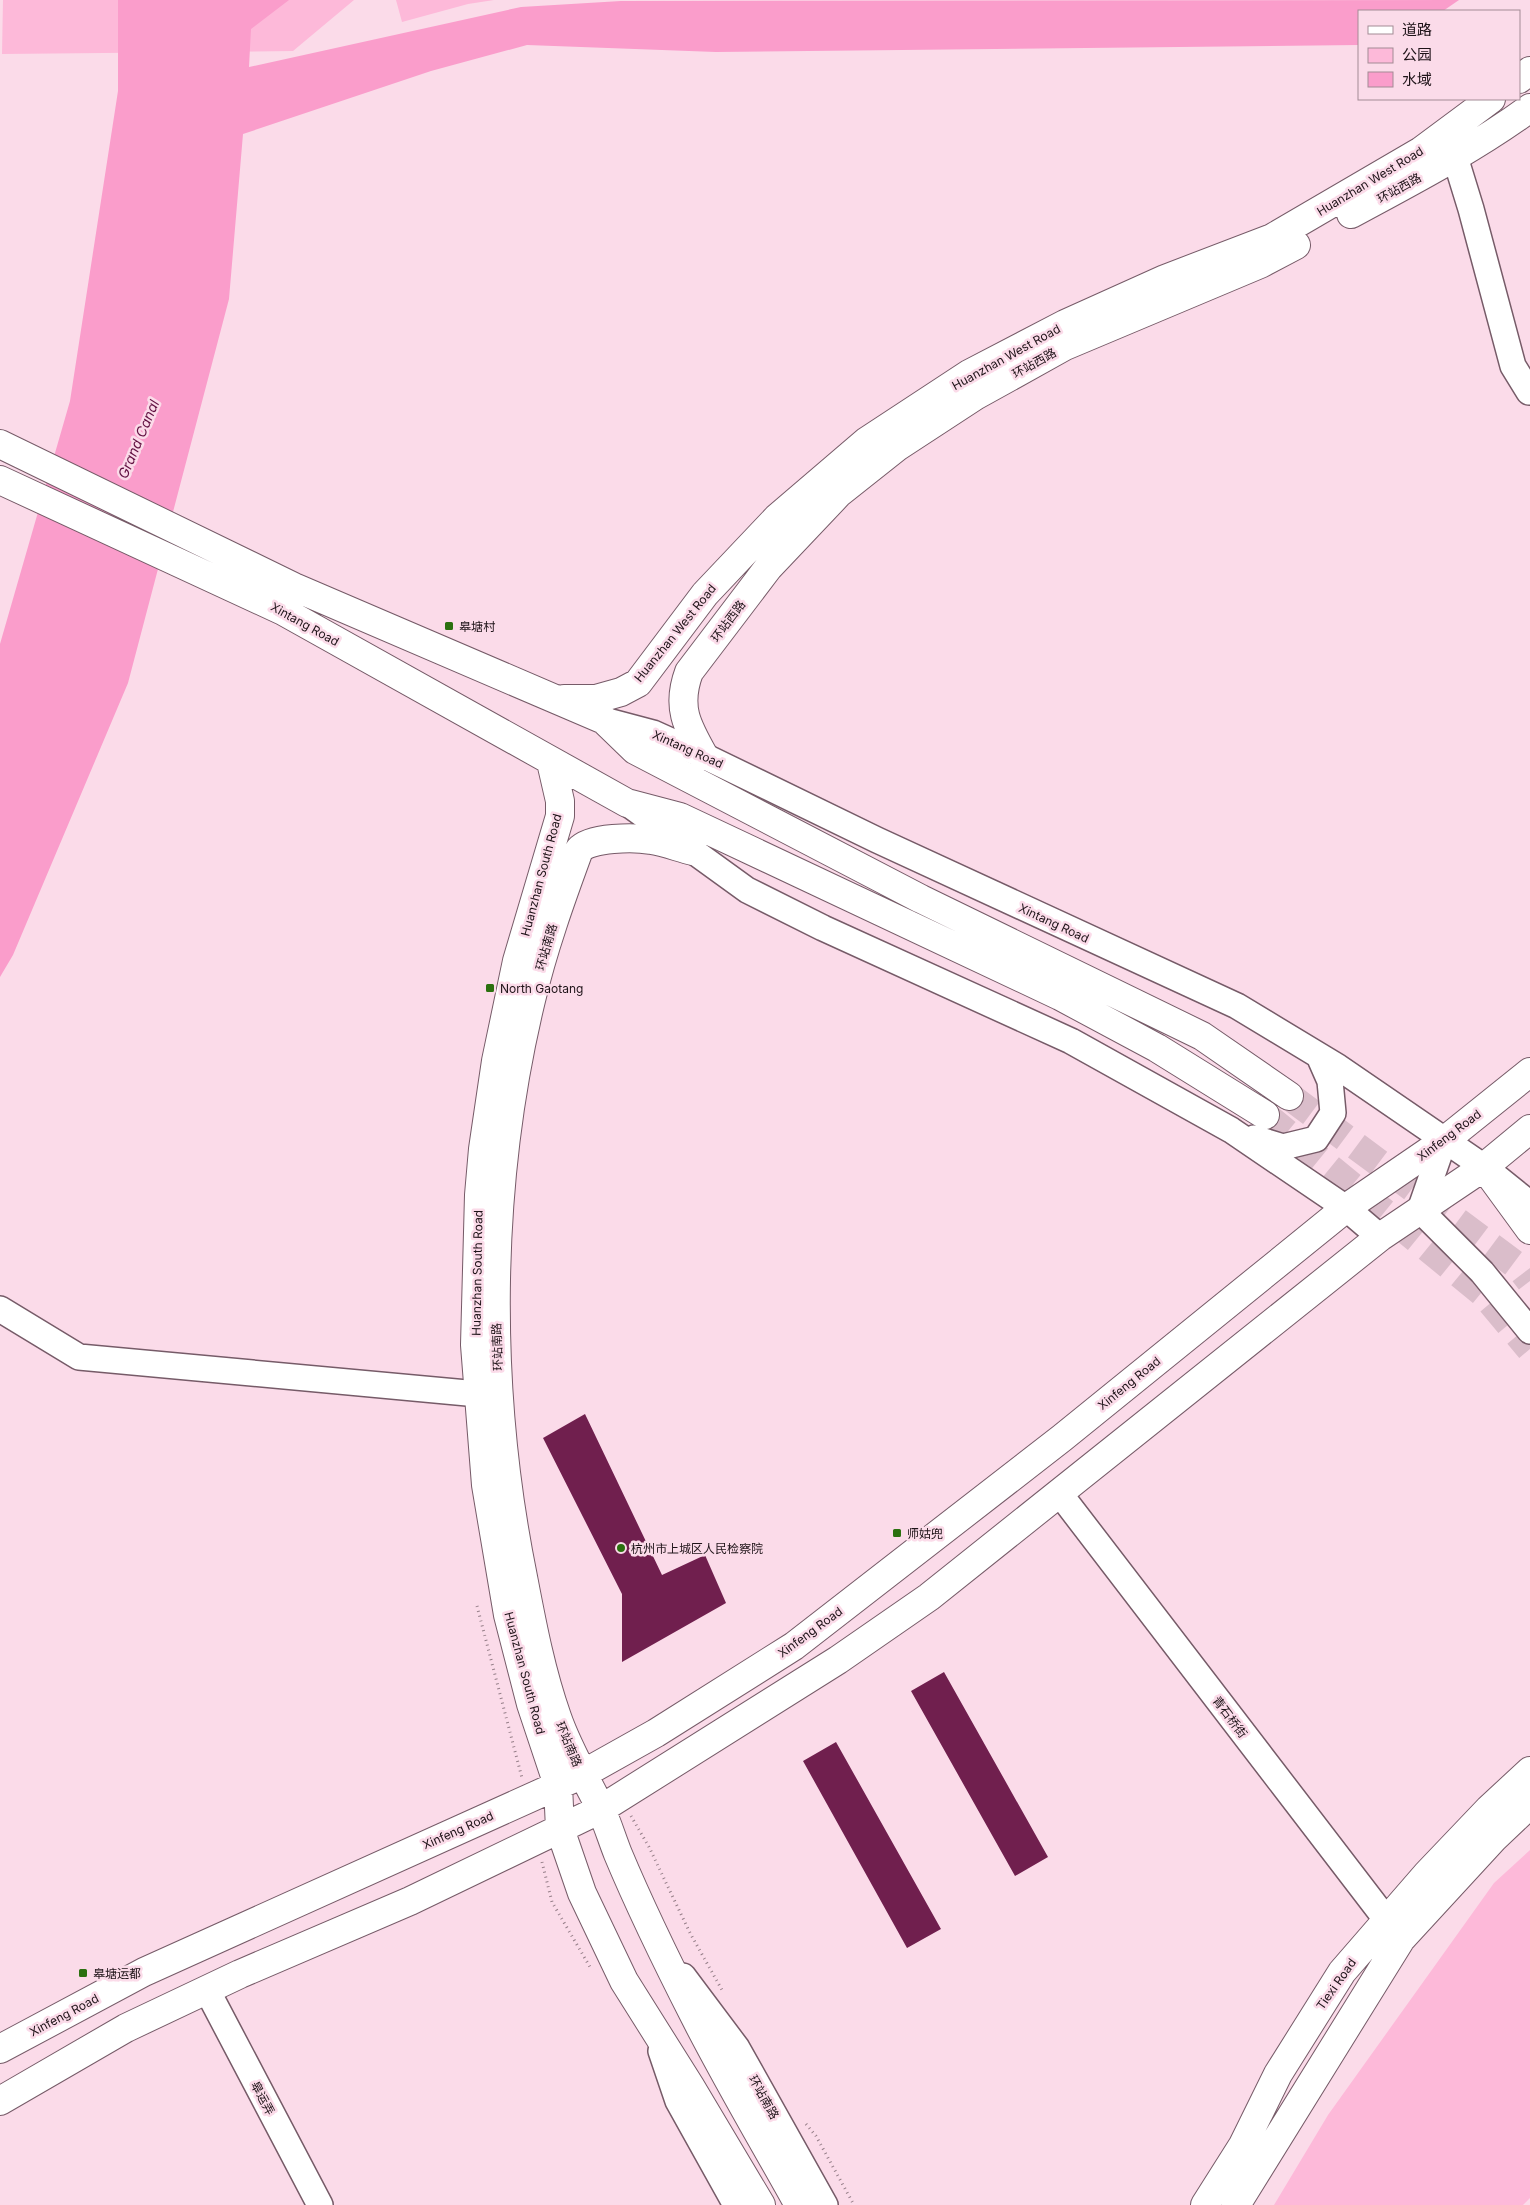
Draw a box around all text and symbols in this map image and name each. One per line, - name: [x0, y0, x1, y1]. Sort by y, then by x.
- legend: [1358, 10, 1520, 100]
- text: 道路: [1402, 20, 1432, 39]
- text: 公园: [1402, 45, 1432, 64]
- text: 水域: [1402, 70, 1432, 89]
- street label: Huanzhan West Road: [1314, 143, 1426, 219]
- street label: 环站西路: [1374, 170, 1424, 206]
- street label: Huanzhan West Road: [949, 321, 1063, 393]
- street label: 环站西路: [1009, 345, 1059, 381]
- water label: Grand Canal: [114, 396, 162, 481]
- street label: Huanzhan West Road: [631, 581, 719, 685]
- street label: 环站西路: [708, 597, 748, 645]
- street label: Xintang Road: [268, 599, 342, 649]
- place label: 皋塘村: [459, 619, 496, 634]
- marker: 皋塘村: [443, 620, 455, 632]
- street label: Xintang Road: [650, 727, 726, 771]
- street label: Huanzhan South Road: [517, 812, 565, 938]
- street label: Xintang Road: [1017, 900, 1091, 946]
- street label: 环站南路: [532, 922, 560, 972]
- place label: North Gaotang: [500, 981, 583, 996]
- marker: North Gaotang: [484, 982, 496, 994]
- street label: Xinfeng Road: [1414, 1106, 1484, 1164]
- street label: Huanzhan South Road: [468, 1210, 486, 1336]
- street label: 环站南路: [489, 1323, 505, 1371]
- street label: Xinfeng Road: [1095, 1353, 1163, 1413]
- place label: 师姑兜: [907, 1526, 943, 1541]
- marker: 师姑兜: [891, 1527, 903, 1539]
- place label: 杭州市上城区人民检察院: [631, 1541, 763, 1556]
- marker: 杭州市上城区人民检察院: [615, 1542, 627, 1554]
- street label: Xinfeng Road: [775, 1604, 845, 1660]
- street label: Huanzhan South Road: [501, 1610, 549, 1736]
- street label: 青石桥街: [1210, 1693, 1250, 1741]
- street label: 环站南路: [553, 1719, 585, 1769]
- street label: Xinfeng Road: [420, 1808, 496, 1852]
- street label: Tiexi Road: [1313, 1955, 1359, 2013]
- place label: 皋塘运都: [93, 1966, 141, 1981]
- marker: 皋塘运都: [77, 1967, 89, 1979]
- street label: Xinfeng Road: [27, 1991, 101, 2039]
- street label: 环站南路: [746, 2072, 782, 2122]
- street label: 皋运弄: [248, 2079, 278, 2117]

